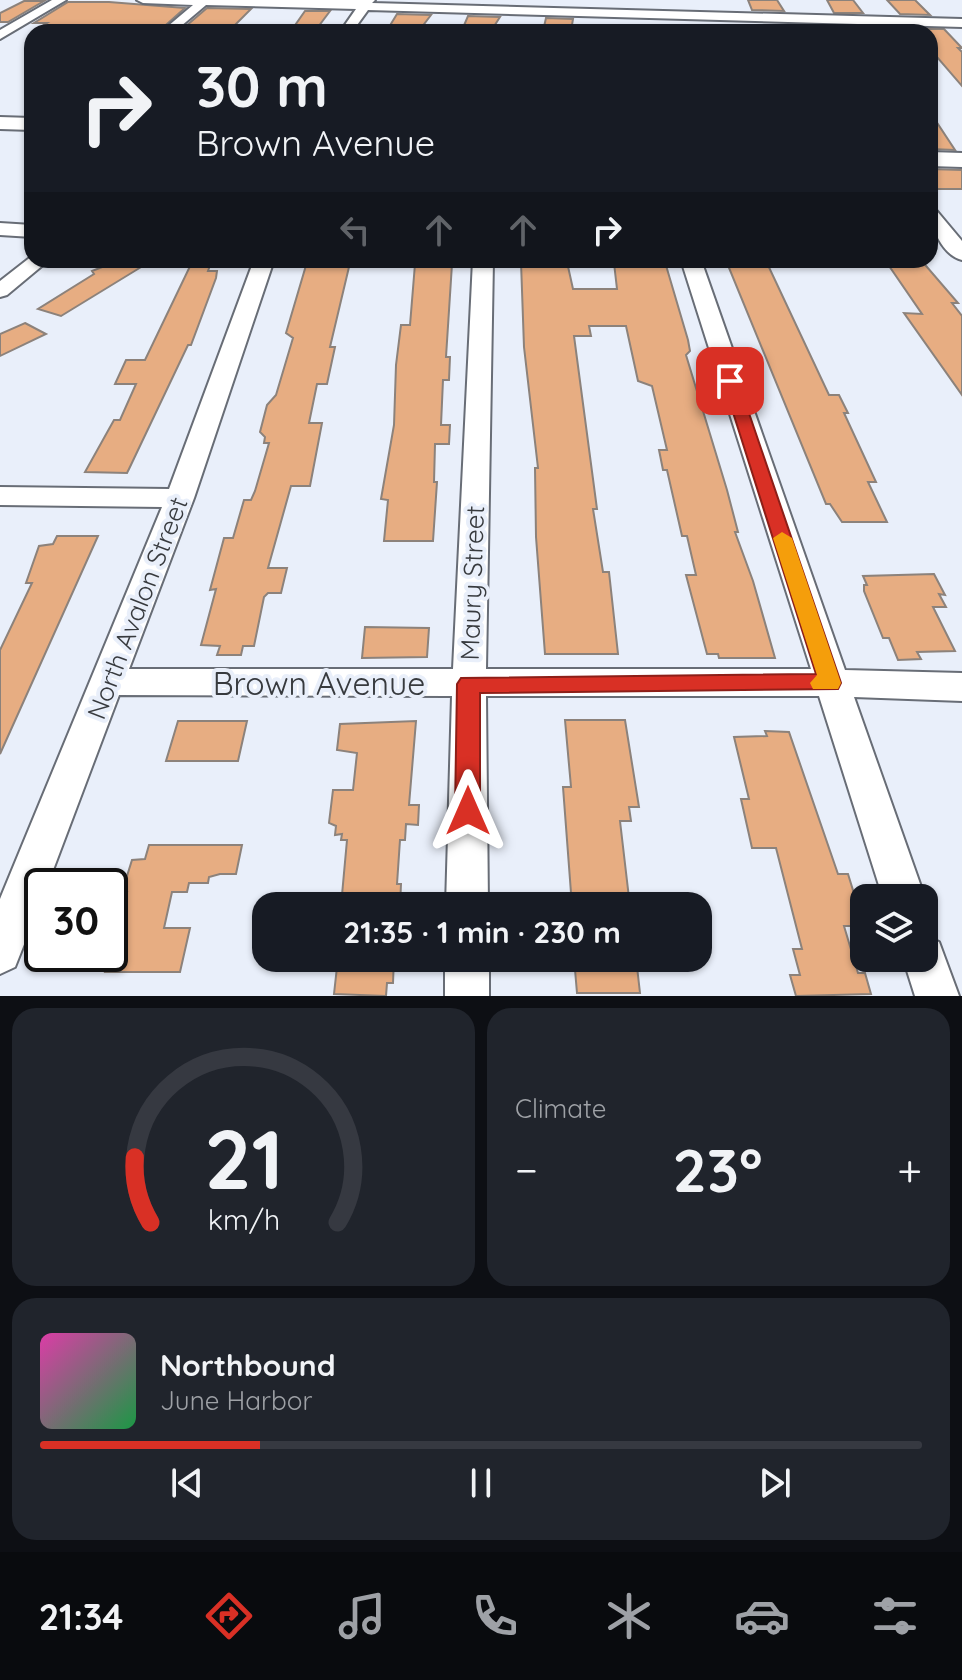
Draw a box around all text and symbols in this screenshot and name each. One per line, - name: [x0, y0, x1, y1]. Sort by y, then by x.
- text: 30 m: [196, 51, 328, 121]
- icon: right: [64, 56, 168, 160]
- text: Brown Avenue: [196, 120, 435, 165]
- icon: left: [333, 208, 377, 252]
- icon: ahead: [417, 208, 461, 252]
- icon: ahead: [501, 208, 545, 252]
- icon: right: [585, 208, 629, 252]
- pin: [696, 347, 764, 415]
- icon: arrive: [708, 359, 752, 403]
- street label: North Avalon Street: [79, 492, 195, 724]
- street label: Maury Street: [453, 505, 491, 661]
- street label: Brown Avenue: [213, 663, 425, 703]
- position arrow: [426, 769, 510, 853]
- speed limit sign: 30: [24, 868, 128, 972]
- map controls: [850, 884, 938, 972]
- button: layers: [850, 884, 938, 972]
- text: 21:35 · 1 min · 230 m: [343, 913, 621, 951]
- text: Climate: [515, 1092, 606, 1125]
- text: 21: [204, 1106, 283, 1210]
- text: 23°: [673, 1132, 763, 1207]
- text: −: [515, 1142, 538, 1197]
- text: +: [897, 1142, 922, 1197]
- text: km/h: [207, 1201, 280, 1237]
- text: Northbound: [160, 1346, 336, 1384]
- text: June Harbor: [160, 1384, 312, 1417]
- icon: previous: [165, 1461, 209, 1505]
- icon: pause: [459, 1461, 503, 1505]
- icon: next: [753, 1461, 797, 1505]
- icon: directions: [201, 1588, 257, 1644]
- icon: music: [334, 1588, 390, 1644]
- icon: phone: [467, 1588, 523, 1644]
- icon: climate: [601, 1588, 657, 1644]
- icon: car: [734, 1588, 790, 1644]
- icon: filters: [867, 1588, 923, 1644]
- text: 21:34: [39, 1594, 123, 1639]

